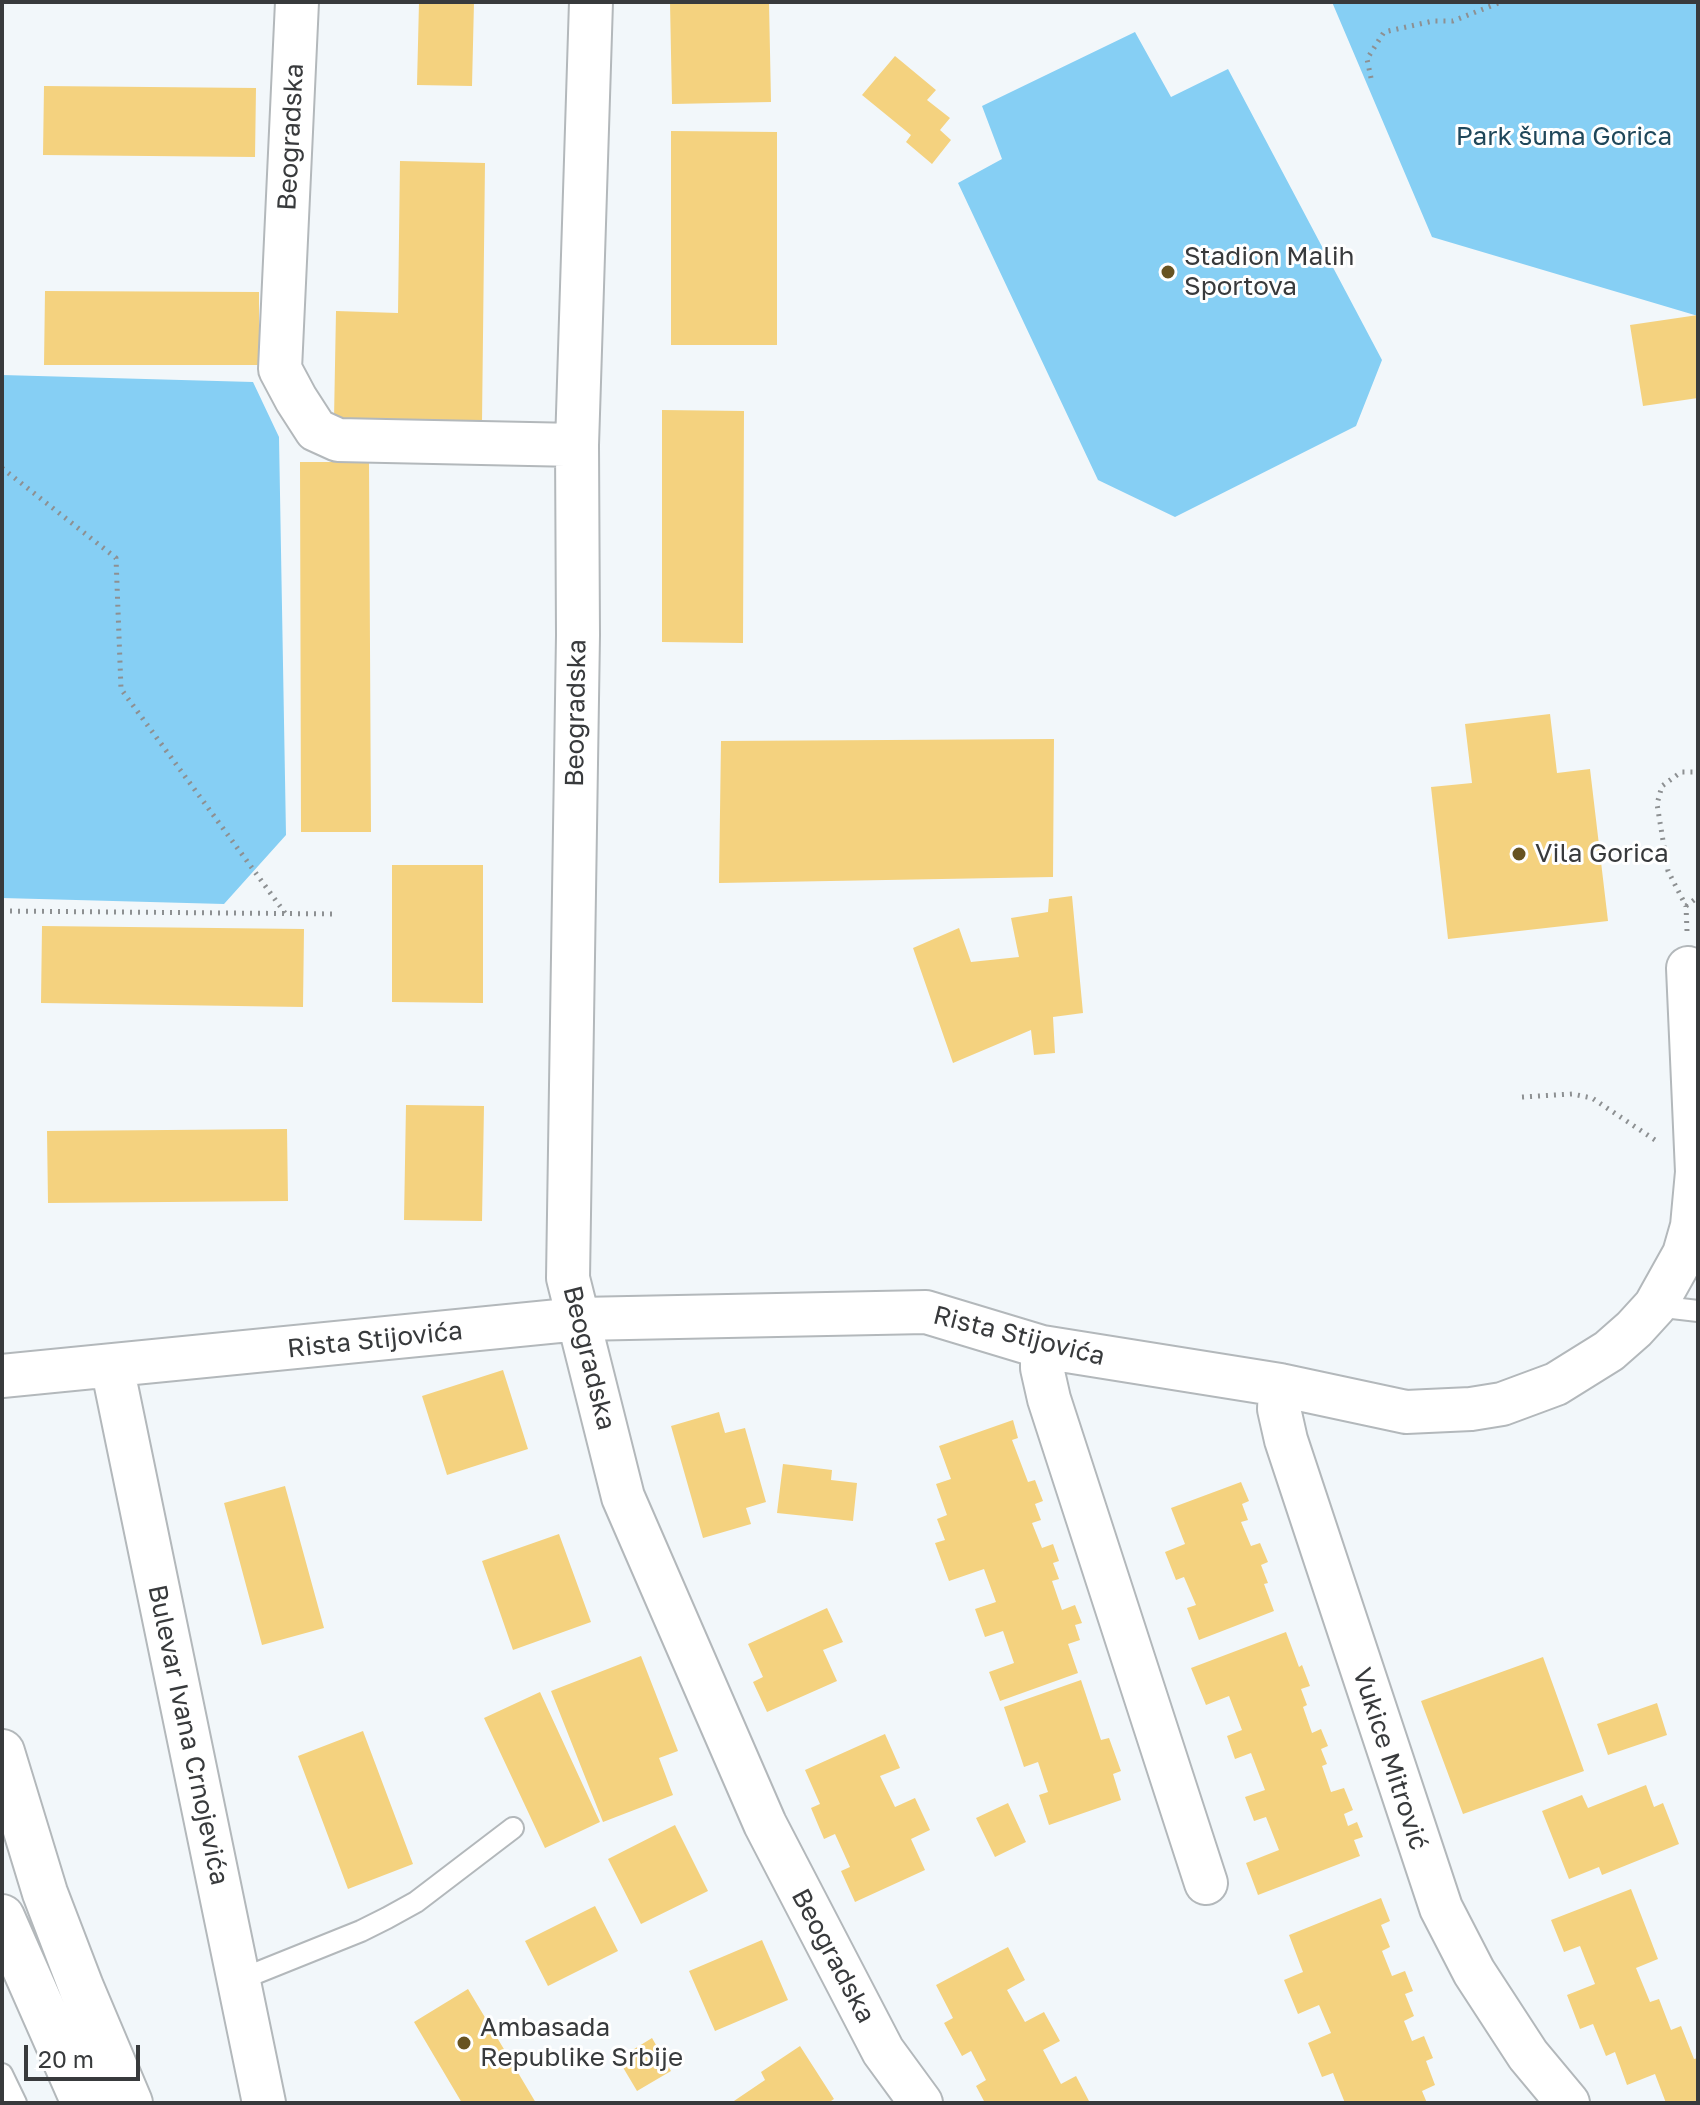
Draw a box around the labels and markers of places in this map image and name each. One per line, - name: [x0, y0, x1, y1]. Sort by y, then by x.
- place label: Stadion Malih Sportova: [1184, 241, 1355, 302]
- marker: Stadion Malih Sportova: [1159, 263, 1177, 281]
- place label: Vila Gorica: [1535, 838, 1669, 870]
- marker: Vila Gorica: [1510, 845, 1528, 863]
- place label: Ambasada Republike Srbije: [480, 2012, 683, 2074]
- marker: Ambasada Republike Srbije: [455, 2034, 473, 2052]

